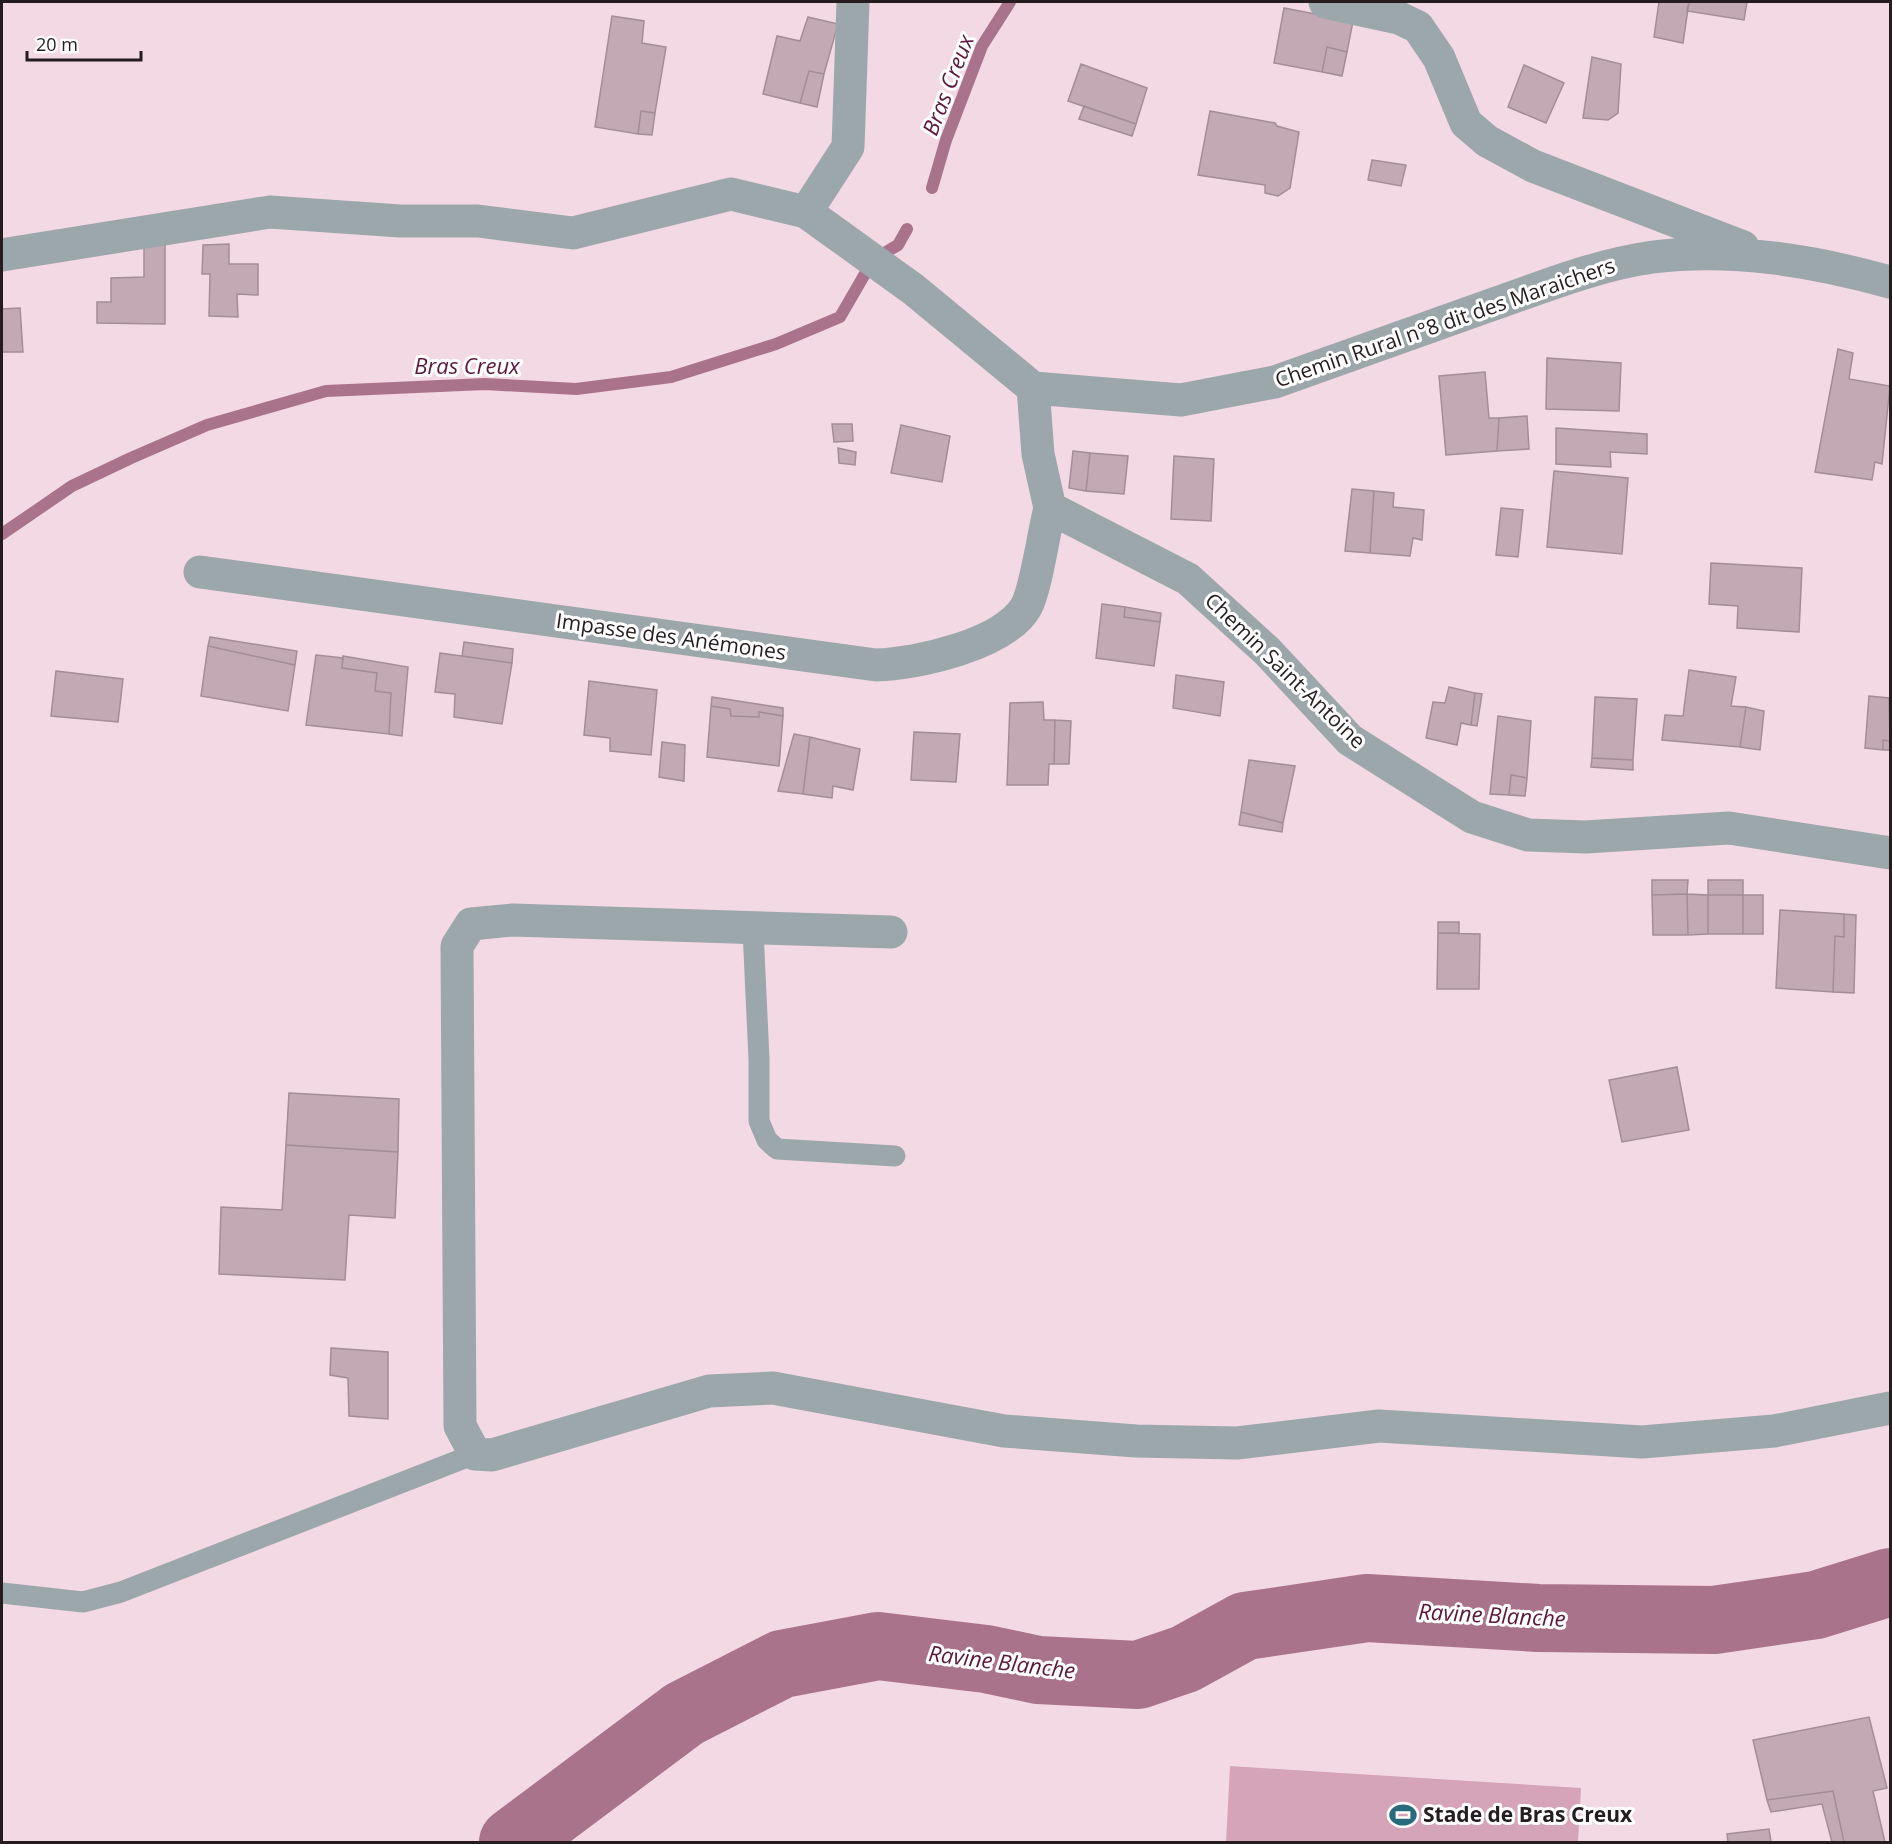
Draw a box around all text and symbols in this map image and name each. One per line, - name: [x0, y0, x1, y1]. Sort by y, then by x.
- scale bar: [27, 24, 141, 62]
- water label: Bras Creux: [914, 29, 980, 139]
- text: 20 m: [36, 32, 78, 56]
- street label: Chemin Rural n°8 dit des Maraichers: [1271, 251, 1618, 394]
- water label: Bras Creux: [414, 350, 521, 380]
- street label: Chemin Saint-Antoine: [1199, 586, 1372, 754]
- street label: Impasse des Anémones: [554, 606, 788, 666]
- water label: Ravine Blanche: [1418, 1595, 1567, 1633]
- water label: Ravine Blanche: [927, 1637, 1077, 1685]
- sports icon: Stade de Bras Creux: [1388, 1800, 1418, 1830]
- place label: Stade de Bras Creux: [1423, 1800, 1633, 1828]

